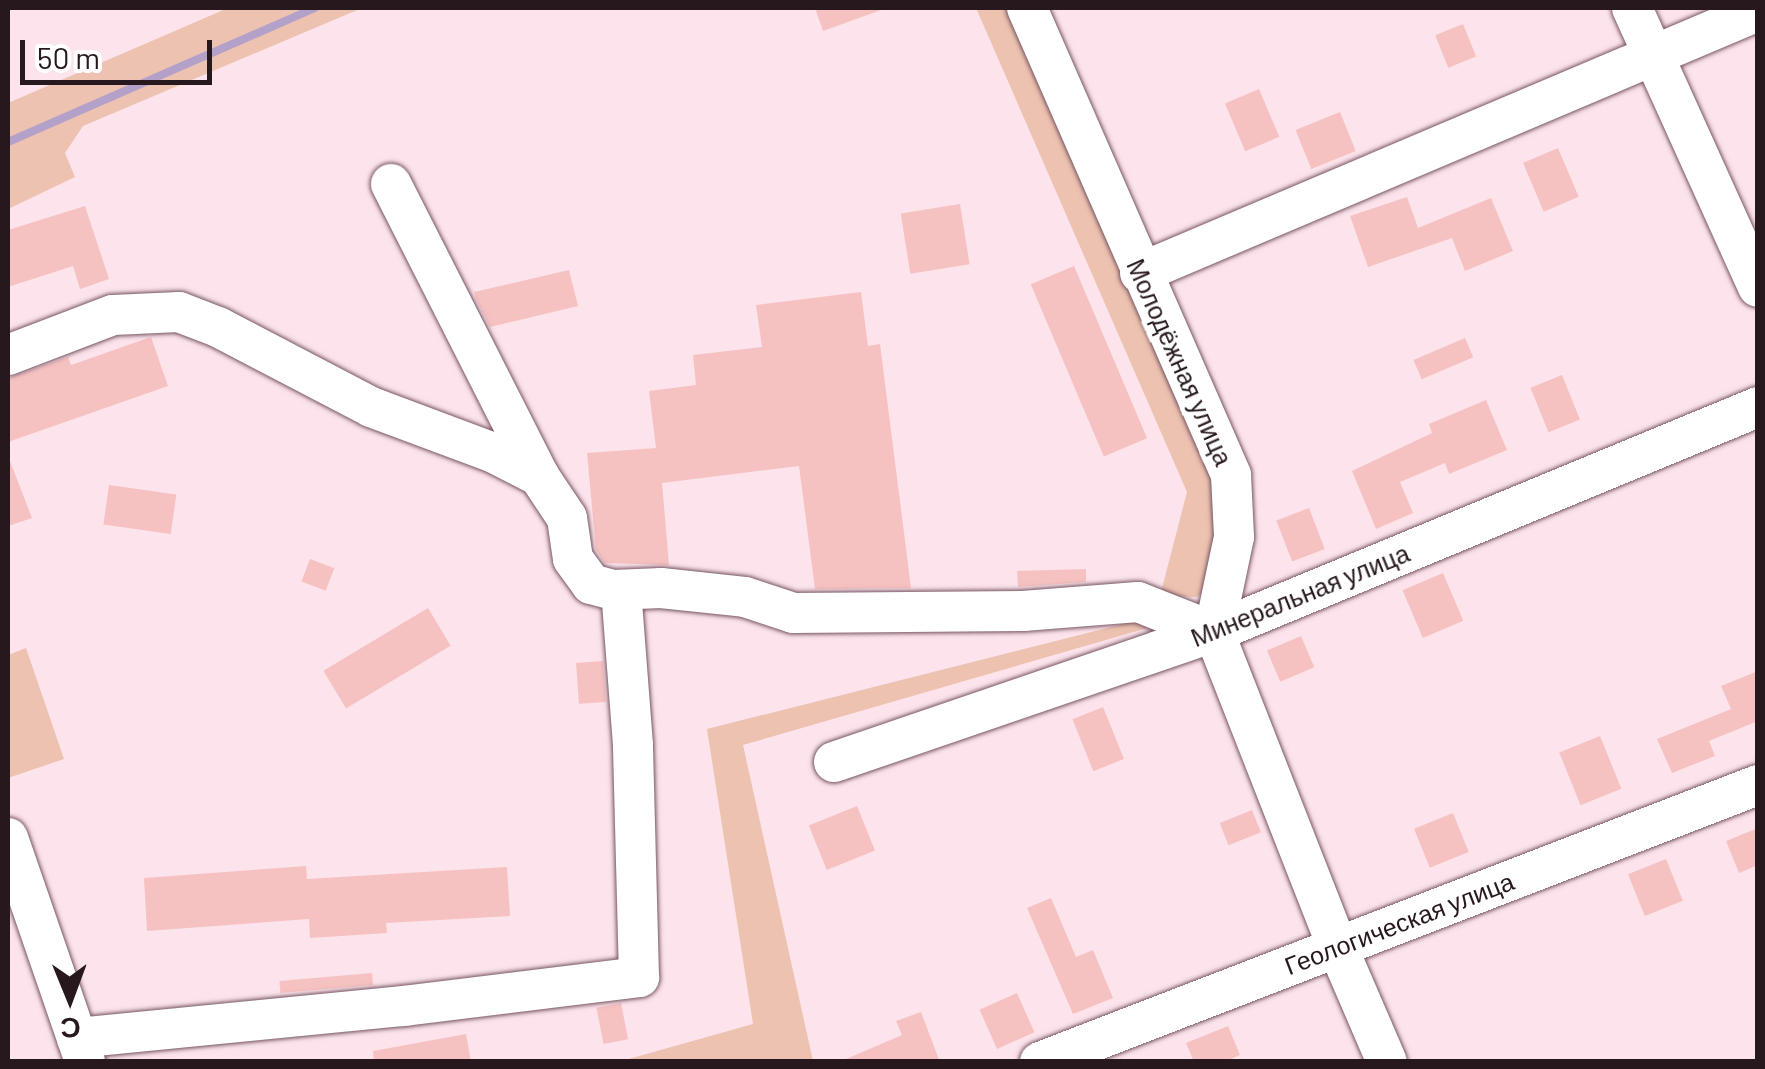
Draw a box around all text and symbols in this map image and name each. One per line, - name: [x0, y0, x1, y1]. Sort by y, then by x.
- scale bar: [25, 20, 218, 82]
- text: 50 m: [37, 39, 100, 75]
- street label: Молодёжная улица: [1121, 254, 1239, 470]
- street label: Минеральная улица: [1186, 537, 1414, 653]
- street label: Геологическая улица: [1280, 865, 1518, 981]
- north arrow: [20, 949, 120, 1049]
- text: С: [60, 1012, 81, 1046]

